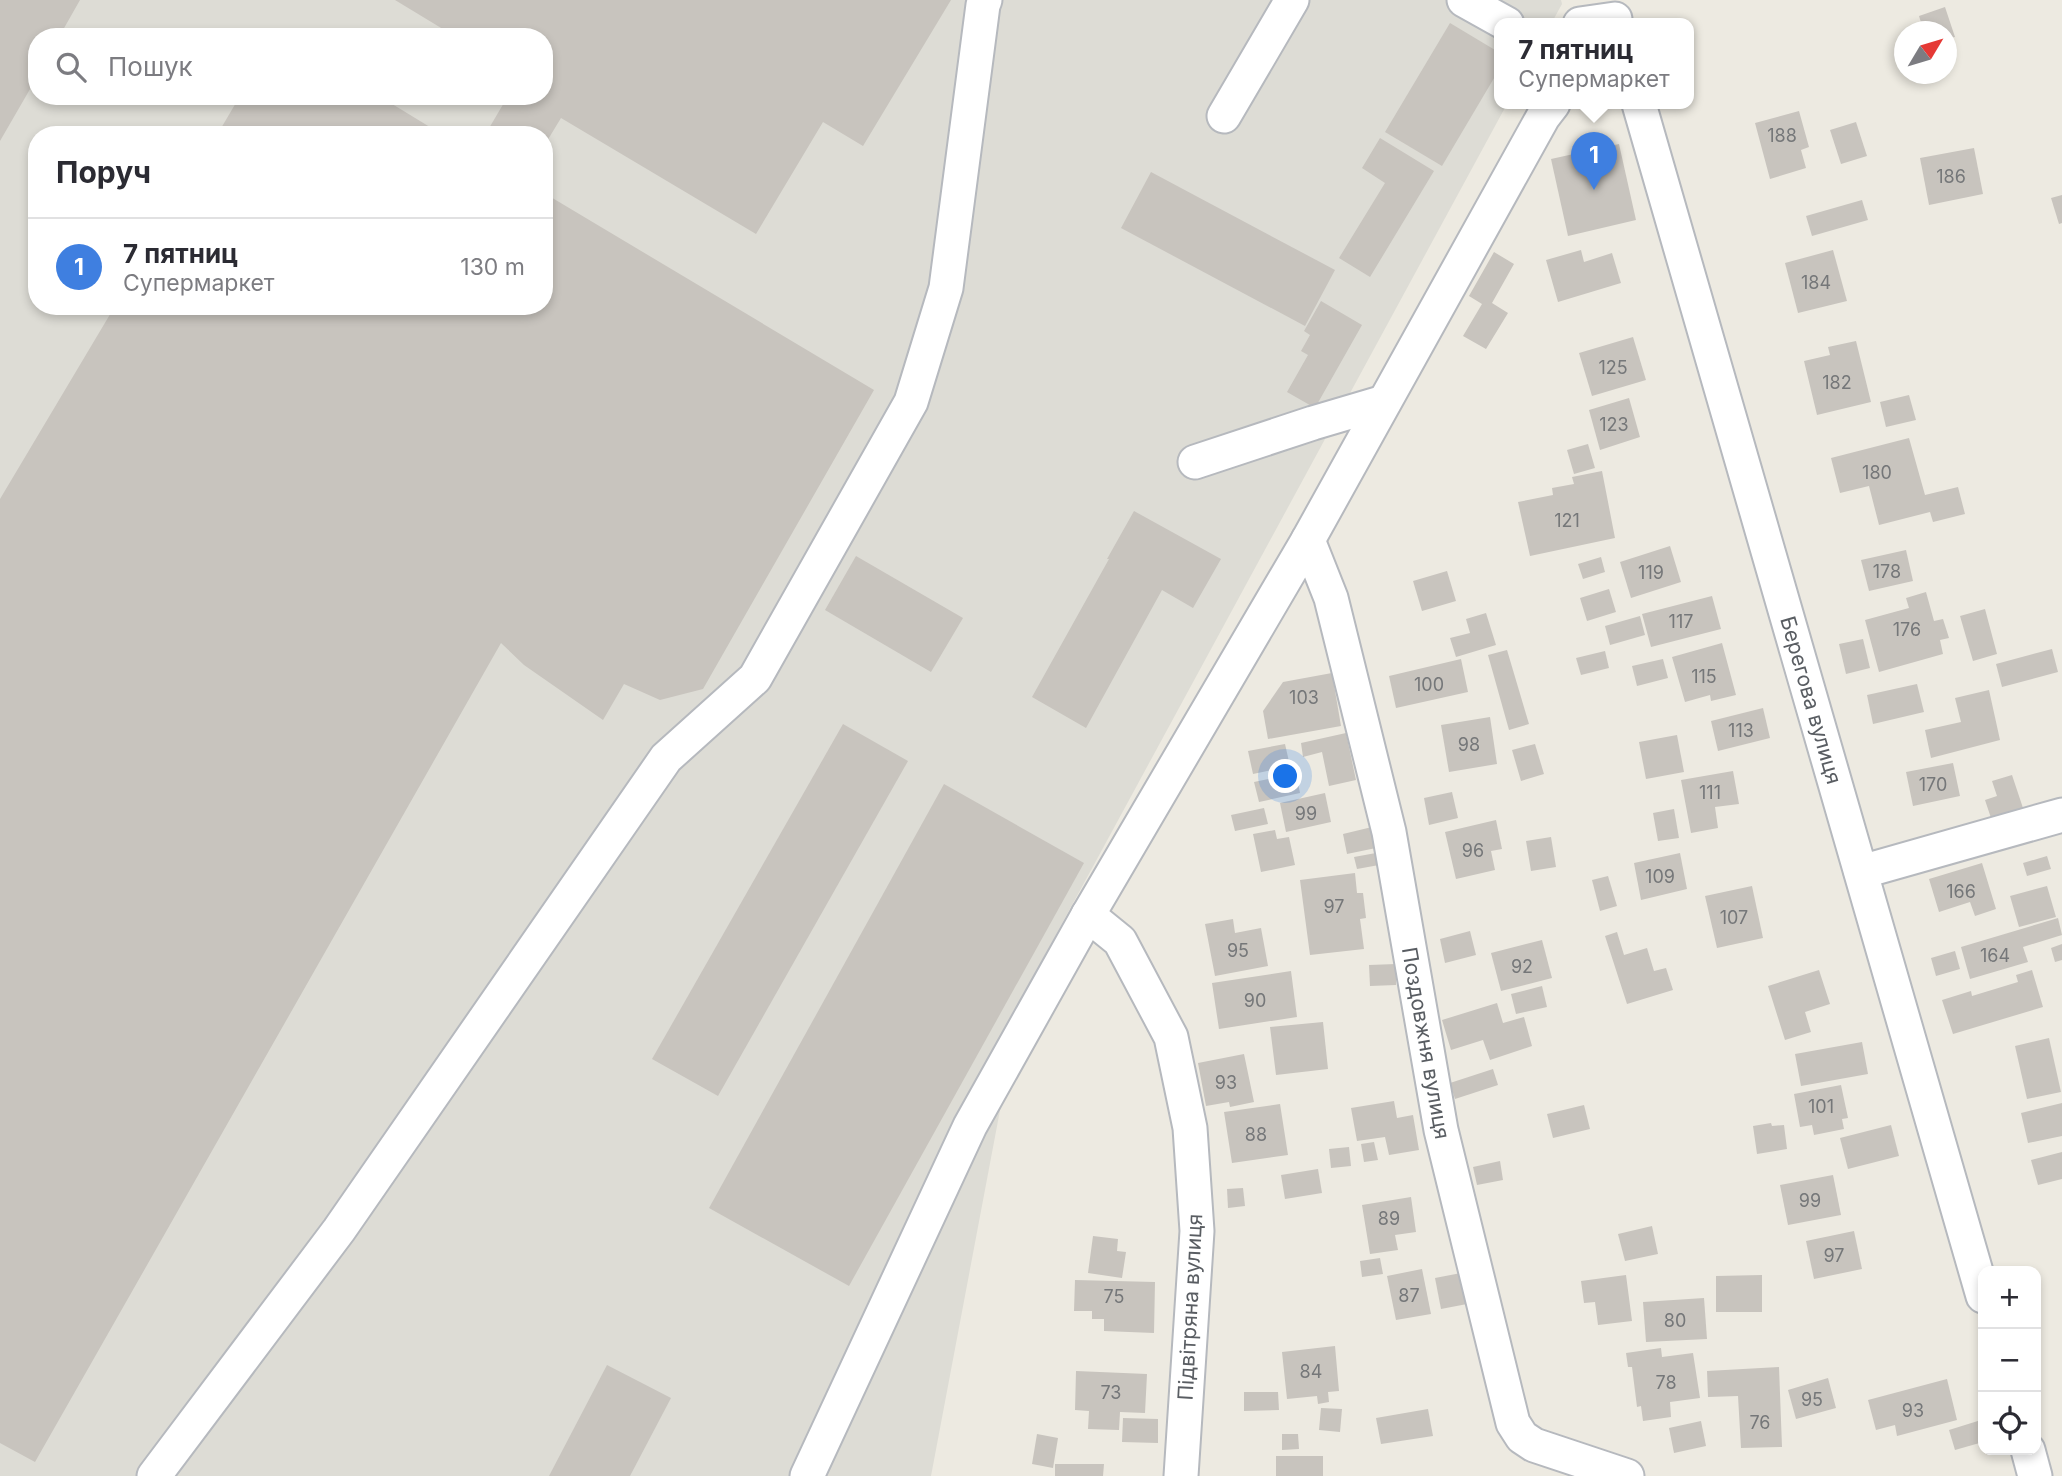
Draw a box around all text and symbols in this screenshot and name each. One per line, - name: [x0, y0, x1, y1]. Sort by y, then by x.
- popup: [1494, 18, 1694, 109]
- north arrow: [1894, 21, 1957, 84]
- search box: [28, 28, 553, 105]
- text: 7 пятниц: [1518, 34, 1633, 65]
- icon: search: [52, 48, 90, 86]
- text: Пошук: [108, 51, 193, 82]
- text: Супермаркет: [1518, 65, 1670, 93]
- house number: 188: [1767, 125, 1797, 146]
- pin: 1: [1571, 132, 1617, 190]
- text: Поруч: [56, 154, 151, 190]
- house number: 186: [1936, 166, 1966, 187]
- text: 7 пятниц: [123, 238, 238, 269]
- text: 1: [74, 253, 84, 281]
- text: 130 m: [460, 253, 525, 281]
- text: Супермаркет: [123, 269, 275, 297]
- house number: 184: [1801, 272, 1831, 293]
- house number: 125: [1598, 357, 1628, 378]
- house number: 182: [1822, 372, 1852, 393]
- house number: 123: [1599, 414, 1629, 435]
- house number: 180: [1862, 462, 1892, 483]
- house number: 121: [1554, 510, 1580, 531]
- house number: 178: [1873, 561, 1901, 582]
- house number: 119: [1638, 562, 1664, 583]
- house number: 117: [1669, 611, 1693, 632]
- street label: Берегова вулиця: [1775, 613, 1847, 787]
- house number: 176: [1893, 619, 1921, 640]
- house number: 115: [1691, 666, 1717, 687]
- house number: 100: [1414, 674, 1444, 695]
- house number: 103: [1289, 687, 1319, 708]
- house number: 113: [1728, 720, 1754, 741]
- house number: 98: [1458, 734, 1480, 755]
- your location: [1268, 759, 1302, 793]
- house number: 170: [1919, 774, 1947, 795]
- house number: 111: [1699, 782, 1721, 803]
- house number: 99: [1295, 803, 1317, 824]
- house number: 96: [1462, 840, 1484, 861]
- house number: 109: [1645, 866, 1675, 887]
- house number: 166: [1946, 881, 1976, 902]
- house number: 97: [1324, 896, 1345, 917]
- house number: 107: [1720, 907, 1748, 928]
- house number: 95: [1227, 940, 1249, 961]
- street label: Поздовжня вулиця: [1397, 945, 1455, 1141]
- house number: 164: [1980, 945, 2010, 966]
- house number: 92: [1511, 956, 1533, 977]
- house number: 90: [1244, 990, 1266, 1011]
- house number: 93: [1215, 1072, 1237, 1093]
- house number: 101: [1808, 1096, 1834, 1117]
- house number: 88: [1245, 1124, 1267, 1145]
- house number: 99: [1799, 1190, 1821, 1211]
- house number: 89: [1378, 1208, 1400, 1229]
- street label: Підвітряна вулиця: [1173, 1213, 1207, 1401]
- house number: 97: [1824, 1245, 1845, 1266]
- map controls: [1978, 1266, 2041, 1455]
- button: +: [1978, 1266, 2041, 1329]
- house number: 87: [1398, 1285, 1420, 1306]
- house number: 75: [1104, 1286, 1124, 1307]
- house number: 80: [1664, 1310, 1686, 1331]
- button: −: [1978, 1329, 2041, 1392]
- house number: 84: [1300, 1361, 1322, 1382]
- house number: 78: [1655, 1372, 1677, 1393]
- house number: 73: [1100, 1382, 1122, 1403]
- house number: 95: [1801, 1389, 1823, 1410]
- button: locate: [1978, 1392, 2041, 1455]
- house number: 93: [1902, 1400, 1924, 1421]
- house number: 76: [1749, 1412, 1771, 1433]

